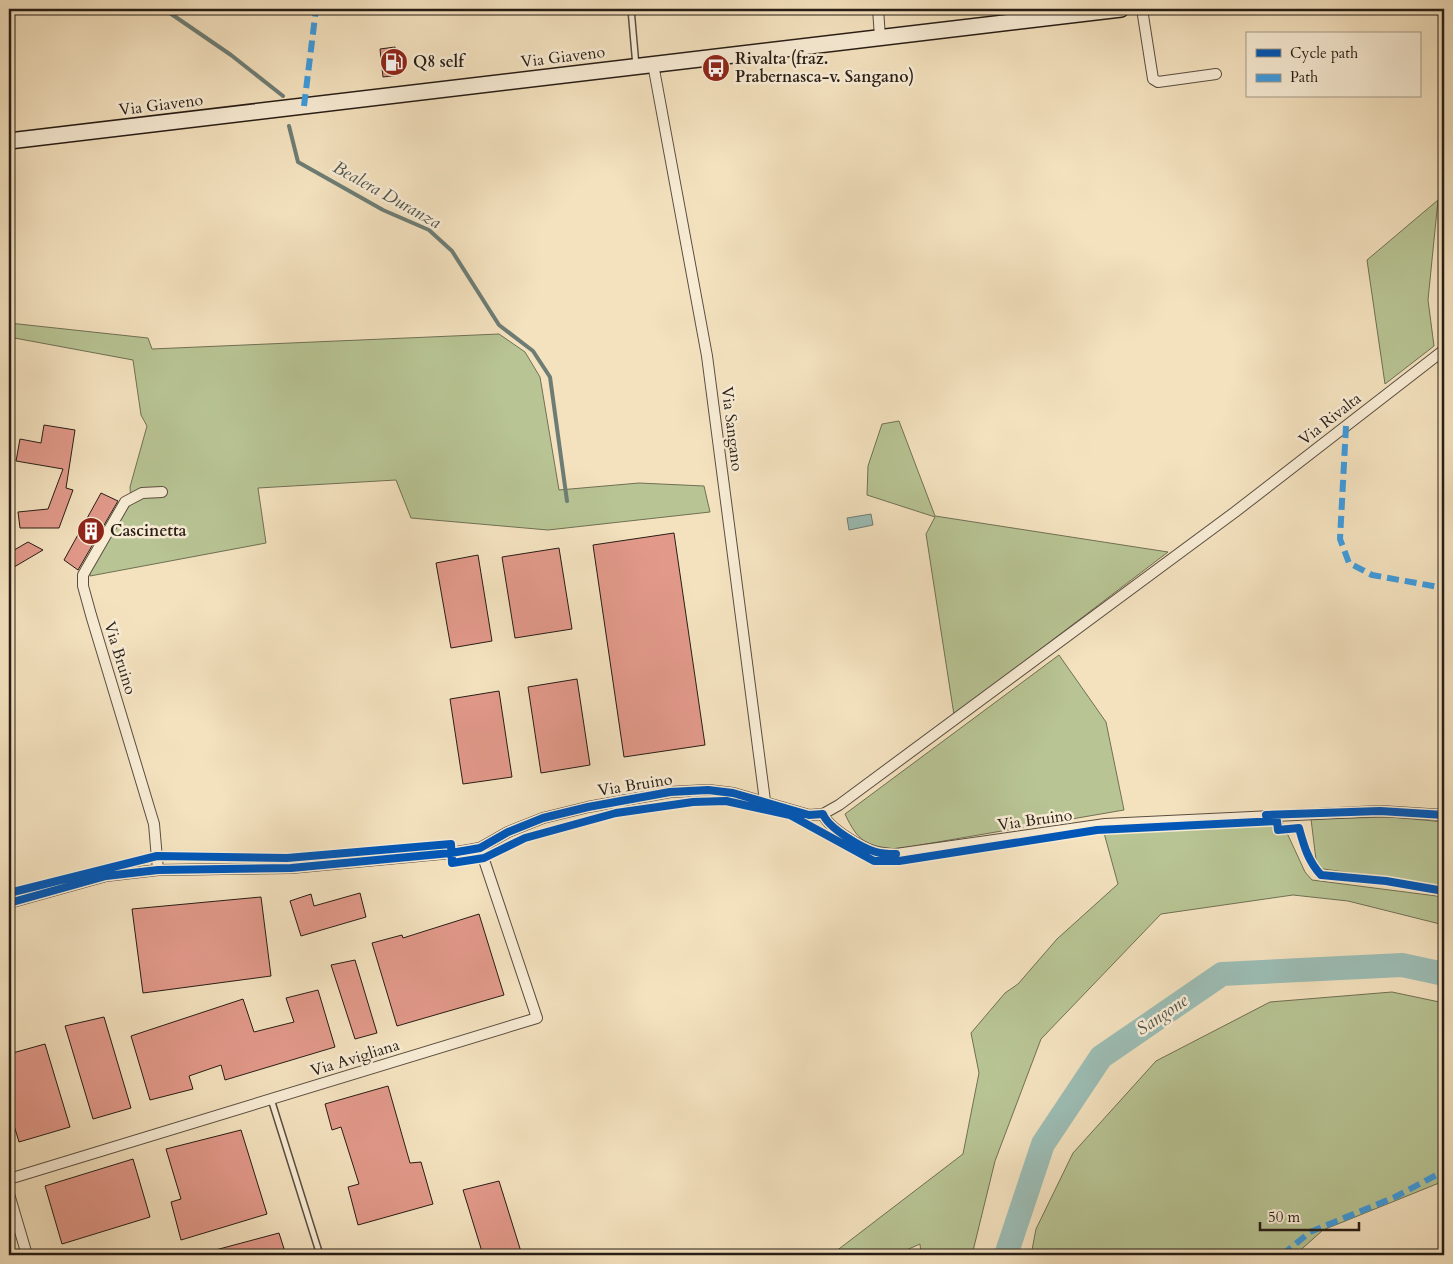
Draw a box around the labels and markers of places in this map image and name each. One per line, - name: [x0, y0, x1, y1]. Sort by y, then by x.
- fuel station icon: Q8 self: [379, 47, 409, 77]
- place label: Rivalta (fraz. Prabernasca-v. Sangano): [735, 48, 914, 88]
- place label: Q8 self: [413, 51, 466, 73]
- bus stop icon: Rivalta (fraz. Prabernasca-v. Sangano): [701, 53, 731, 83]
- building icon: Cascinetta: [76, 516, 106, 546]
- place label: Cascinetta: [110, 520, 187, 542]

